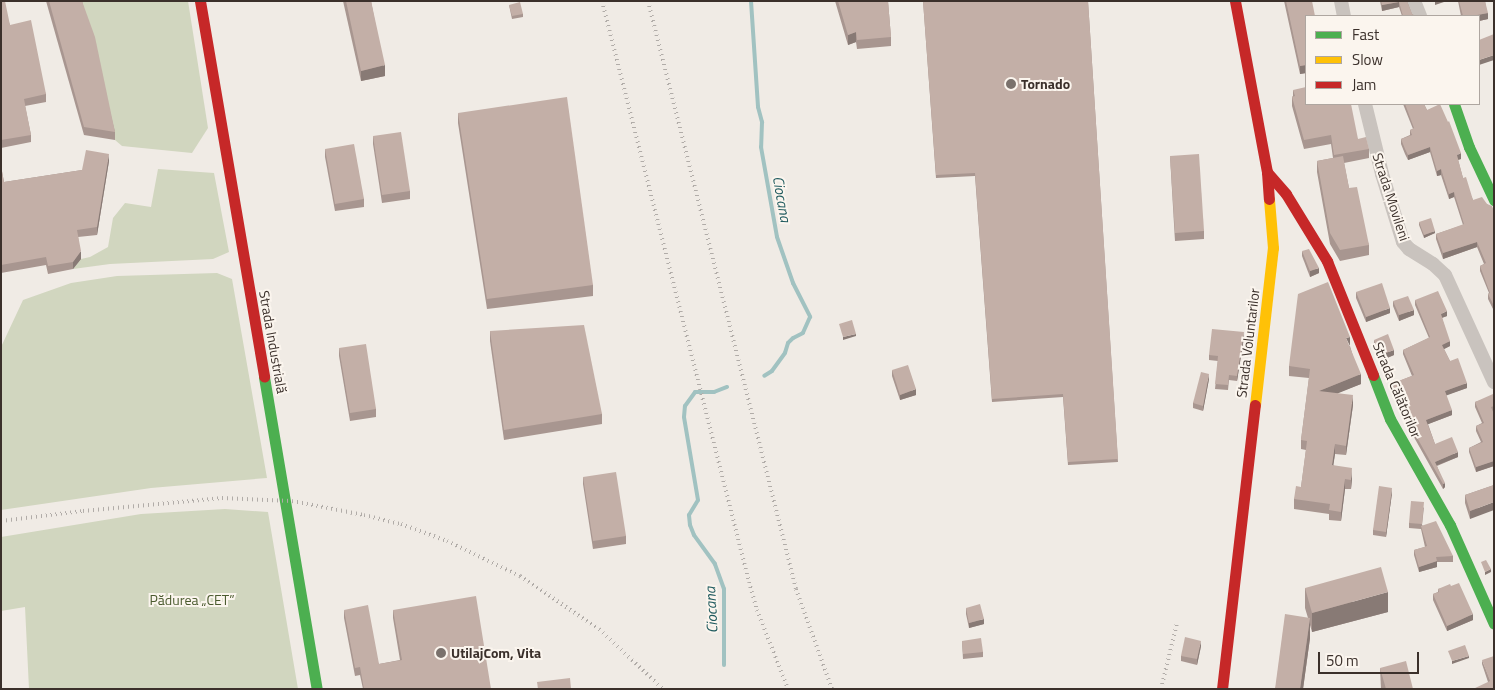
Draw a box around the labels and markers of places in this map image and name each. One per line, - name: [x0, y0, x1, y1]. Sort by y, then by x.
- place label: Tornado: [1021, 76, 1070, 92]
- marker: Tornado: [1005, 78, 1017, 90]
- place label: UtilajCom, Vita: [451, 645, 541, 661]
- marker: UtilajCom, Vita: [435, 647, 447, 659]

